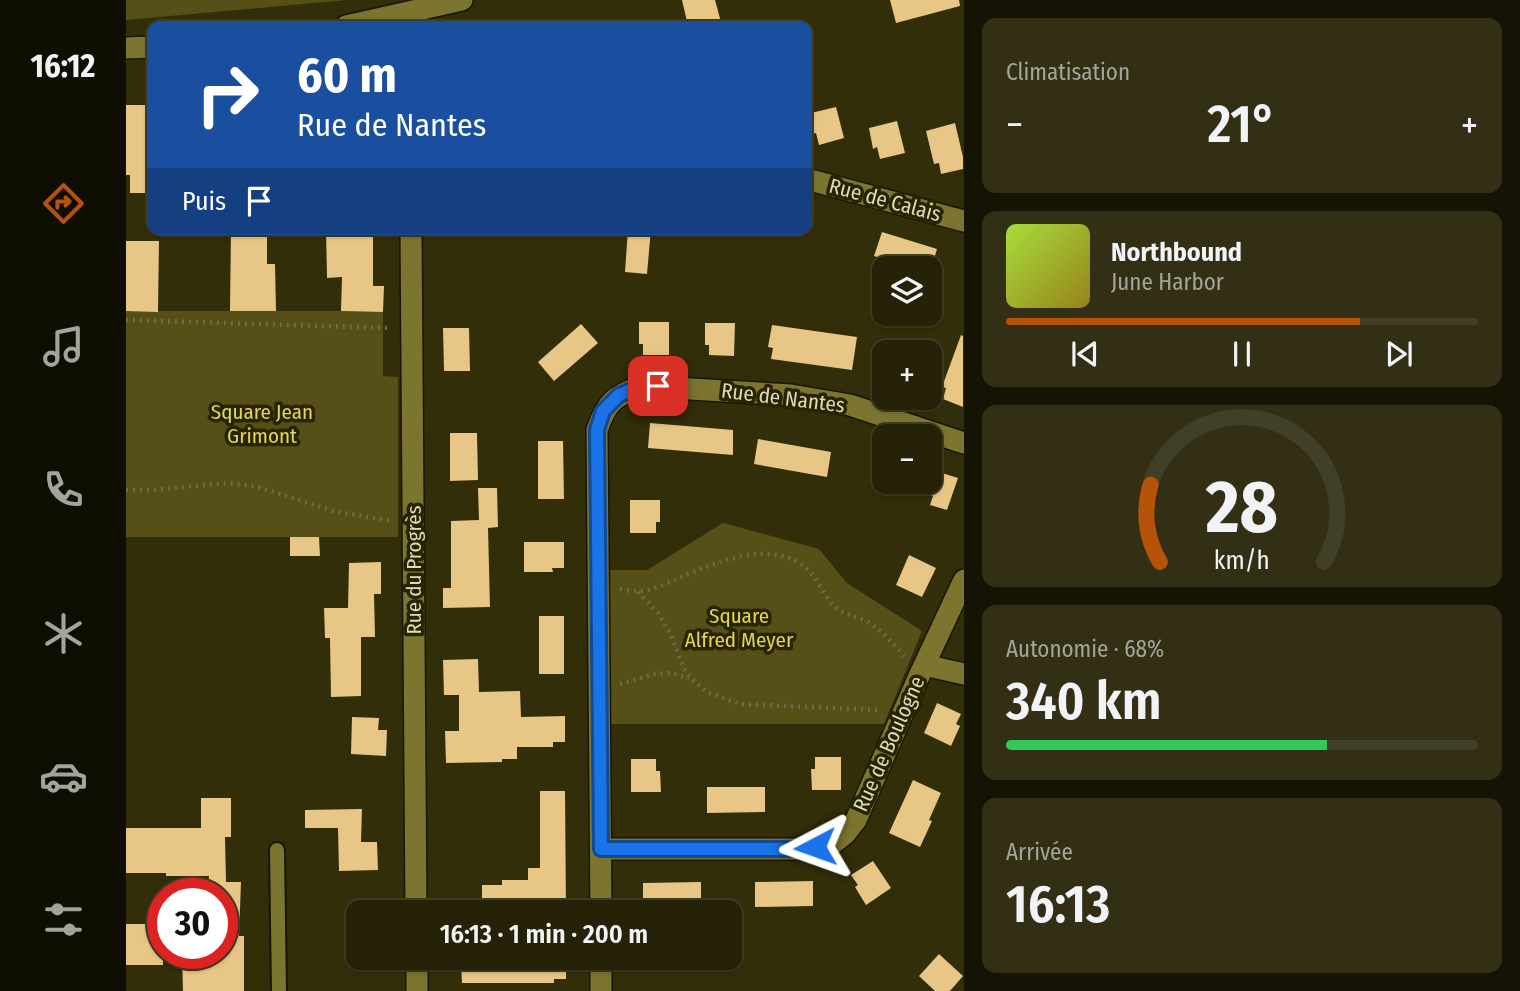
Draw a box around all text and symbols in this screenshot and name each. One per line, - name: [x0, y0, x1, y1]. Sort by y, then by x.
- text: 60 m: [297, 46, 397, 105]
- text: 16:12: [31, 47, 95, 85]
- icon: right: [182, 49, 273, 140]
- text: Climatisation: [1006, 58, 1130, 86]
- text: 21°: [1207, 93, 1276, 156]
- text: −: [1006, 102, 1023, 148]
- text: +: [1461, 102, 1478, 148]
- text: Rue de Nantes: [297, 106, 486, 144]
- street label: Rue de Calais: [826, 173, 944, 227]
- icon: directions: [39, 179, 88, 228]
- icon: arrive: [240, 182, 278, 220]
- text: Puis: [182, 186, 226, 217]
- text: Northbound: [1111, 237, 1242, 268]
- map controls: [872, 256, 942, 494]
- button: layers: [872, 256, 942, 326]
- text: June Harbor: [1111, 268, 1224, 296]
- icon: music: [39, 322, 88, 371]
- icon: previous: [1066, 335, 1104, 373]
- icon: pause: [1223, 335, 1261, 373]
- icon: next: [1380, 335, 1418, 373]
- button: +: [872, 340, 942, 410]
- pin: [628, 356, 688, 416]
- icon: arrive: [639, 367, 677, 405]
- street label: Rue de Nantes: [720, 378, 846, 418]
- park label: Square Jean Grimont: [211, 399, 313, 449]
- button: −: [872, 424, 942, 494]
- text: 28: [1205, 464, 1278, 551]
- icon: phone: [39, 465, 88, 514]
- street label: Rue du Progrès: [401, 505, 427, 635]
- text: km/h: [1214, 545, 1270, 575]
- park label: Square Alfred Meyer: [685, 603, 794, 653]
- icon: climate: [39, 609, 88, 658]
- text: Autonomie · 68%: [1006, 635, 1164, 663]
- text: 340 km: [1006, 670, 1161, 733]
- street label: Rue de Boulogne: [848, 672, 930, 816]
- icon: car: [39, 752, 88, 801]
- position arrow: [778, 810, 852, 884]
- text: Arrivée: [1006, 838, 1073, 866]
- text: 16:13: [1006, 873, 1110, 936]
- speed limit sign: 30: [147, 878, 238, 969]
- icon: filters: [39, 895, 88, 944]
- text: 16:13 · 1 min · 200 m: [440, 919, 648, 950]

